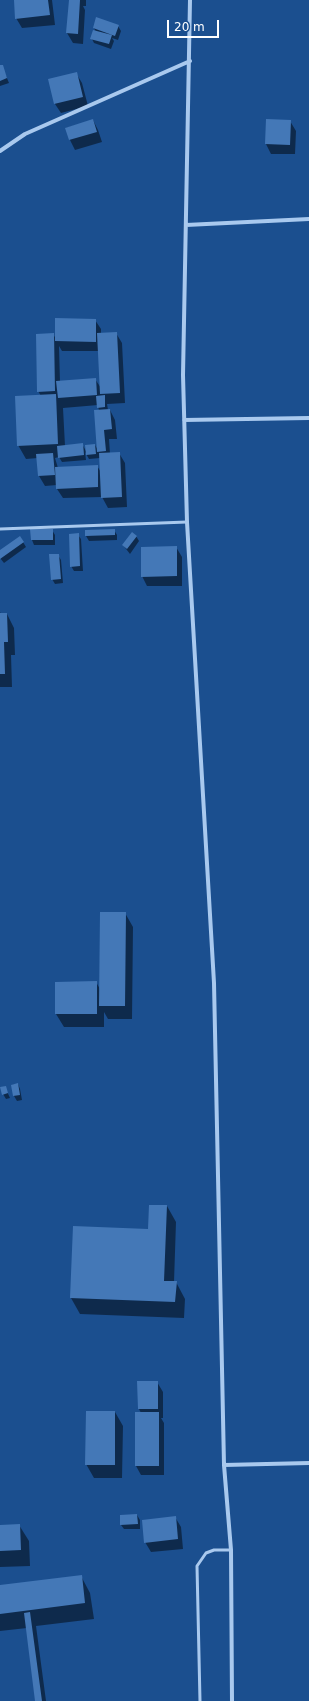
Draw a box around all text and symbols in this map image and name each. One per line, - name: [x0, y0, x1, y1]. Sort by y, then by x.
- scale bar: [169, 12, 221, 38]
- text: 20 m: [174, 20, 205, 34]

